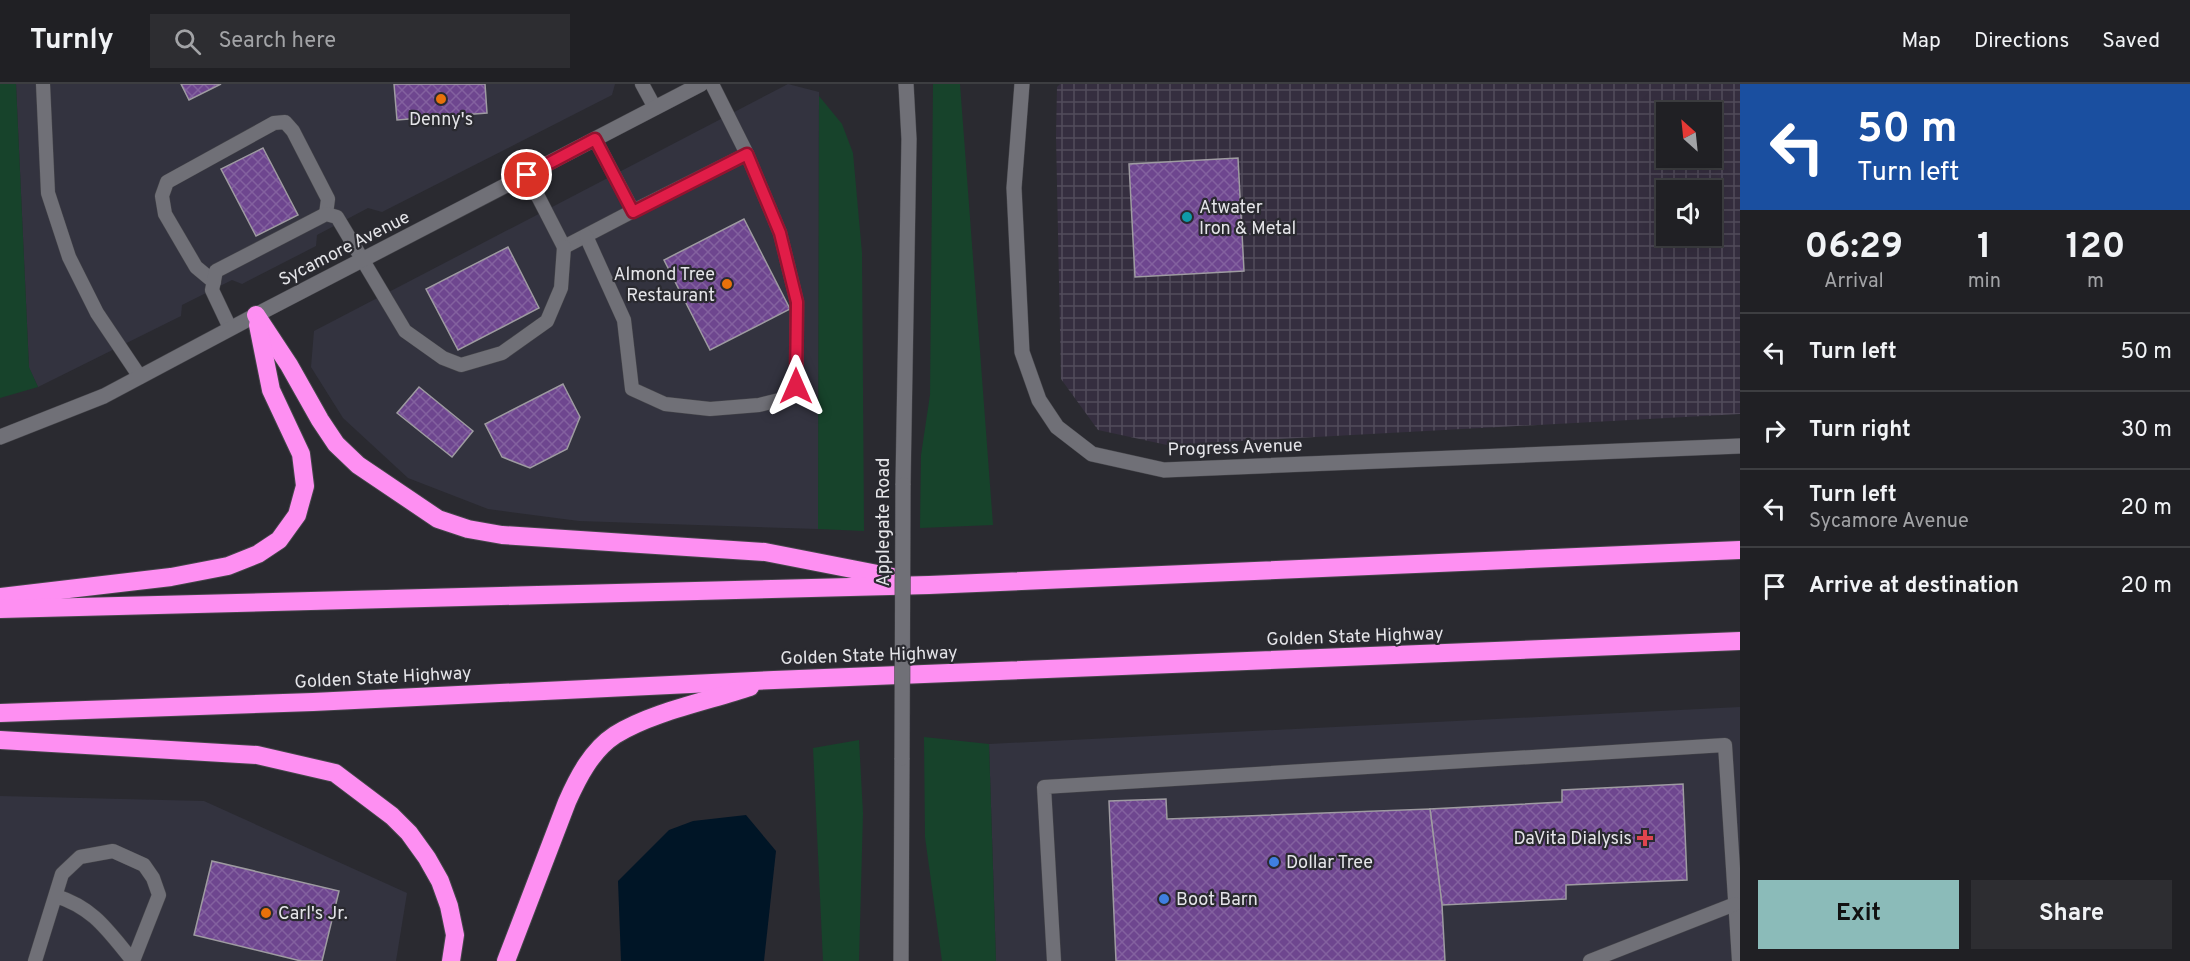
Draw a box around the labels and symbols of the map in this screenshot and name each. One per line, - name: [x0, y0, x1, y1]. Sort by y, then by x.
- marker: Denny's: [434, 92, 448, 106]
- north arrow: [1656, 102, 1722, 168]
- place label: Denny's: [409, 109, 473, 132]
- pin: [501, 149, 552, 200]
- place label: Atwater Iron & Metal: [1199, 197, 1296, 241]
- street label: Sycamore Avenue: [275, 206, 414, 292]
- marker: Atwater Iron & Metal: [1180, 210, 1194, 224]
- place label: Almond Tree Restaurant: [613, 264, 715, 308]
- marker: Almond Tree Restaurant: [720, 277, 734, 291]
- position arrow: [764, 354, 828, 418]
- street label: Progress Avenue: [1167, 435, 1303, 462]
- street label: Applegate Road: [873, 458, 896, 586]
- street label: Golden State Highway: [1266, 623, 1444, 652]
- street label: Golden State Highway: [780, 642, 958, 671]
- street label: Golden State Highway: [294, 662, 472, 695]
- place label: DaVita Dialysis: [1513, 828, 1632, 851]
- marker: DaVita Dialysis: [1636, 829, 1654, 847]
- place label: Dollar Tree: [1286, 852, 1373, 875]
- marker: Dollar Tree: [1267, 855, 1281, 869]
- place label: Boot Barn: [1176, 889, 1258, 912]
- marker: Boot Barn: [1157, 892, 1171, 906]
- place label: Carl's Jr.: [278, 903, 348, 926]
- marker: Carl's Jr.: [259, 906, 273, 920]

